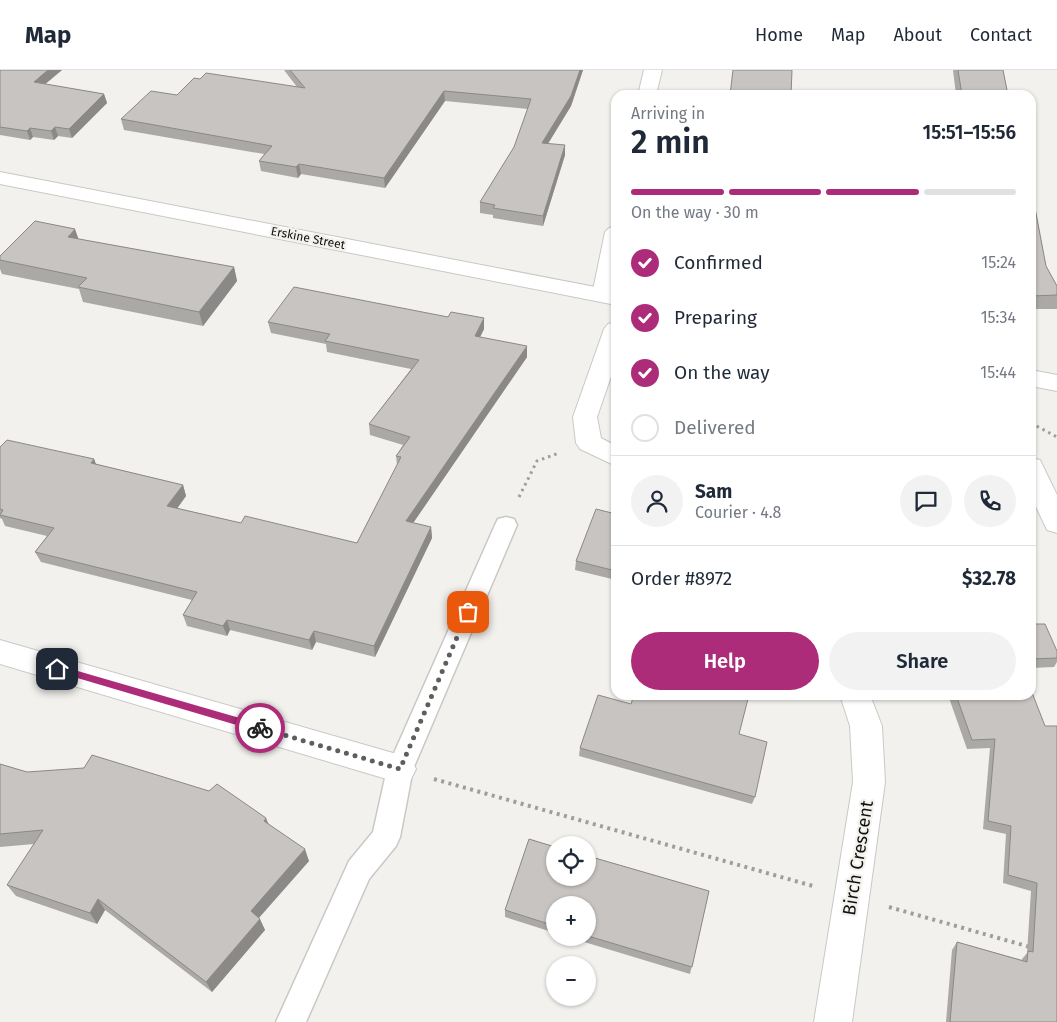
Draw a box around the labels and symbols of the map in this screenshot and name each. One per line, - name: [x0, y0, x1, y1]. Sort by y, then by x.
- street label: Erskine Street: [270, 224, 347, 252]
- pin: [447, 591, 489, 633]
- pin: [36, 648, 78, 690]
- courier: [235, 703, 285, 753]
- street label: Birch Crescent: [838, 799, 878, 917]

